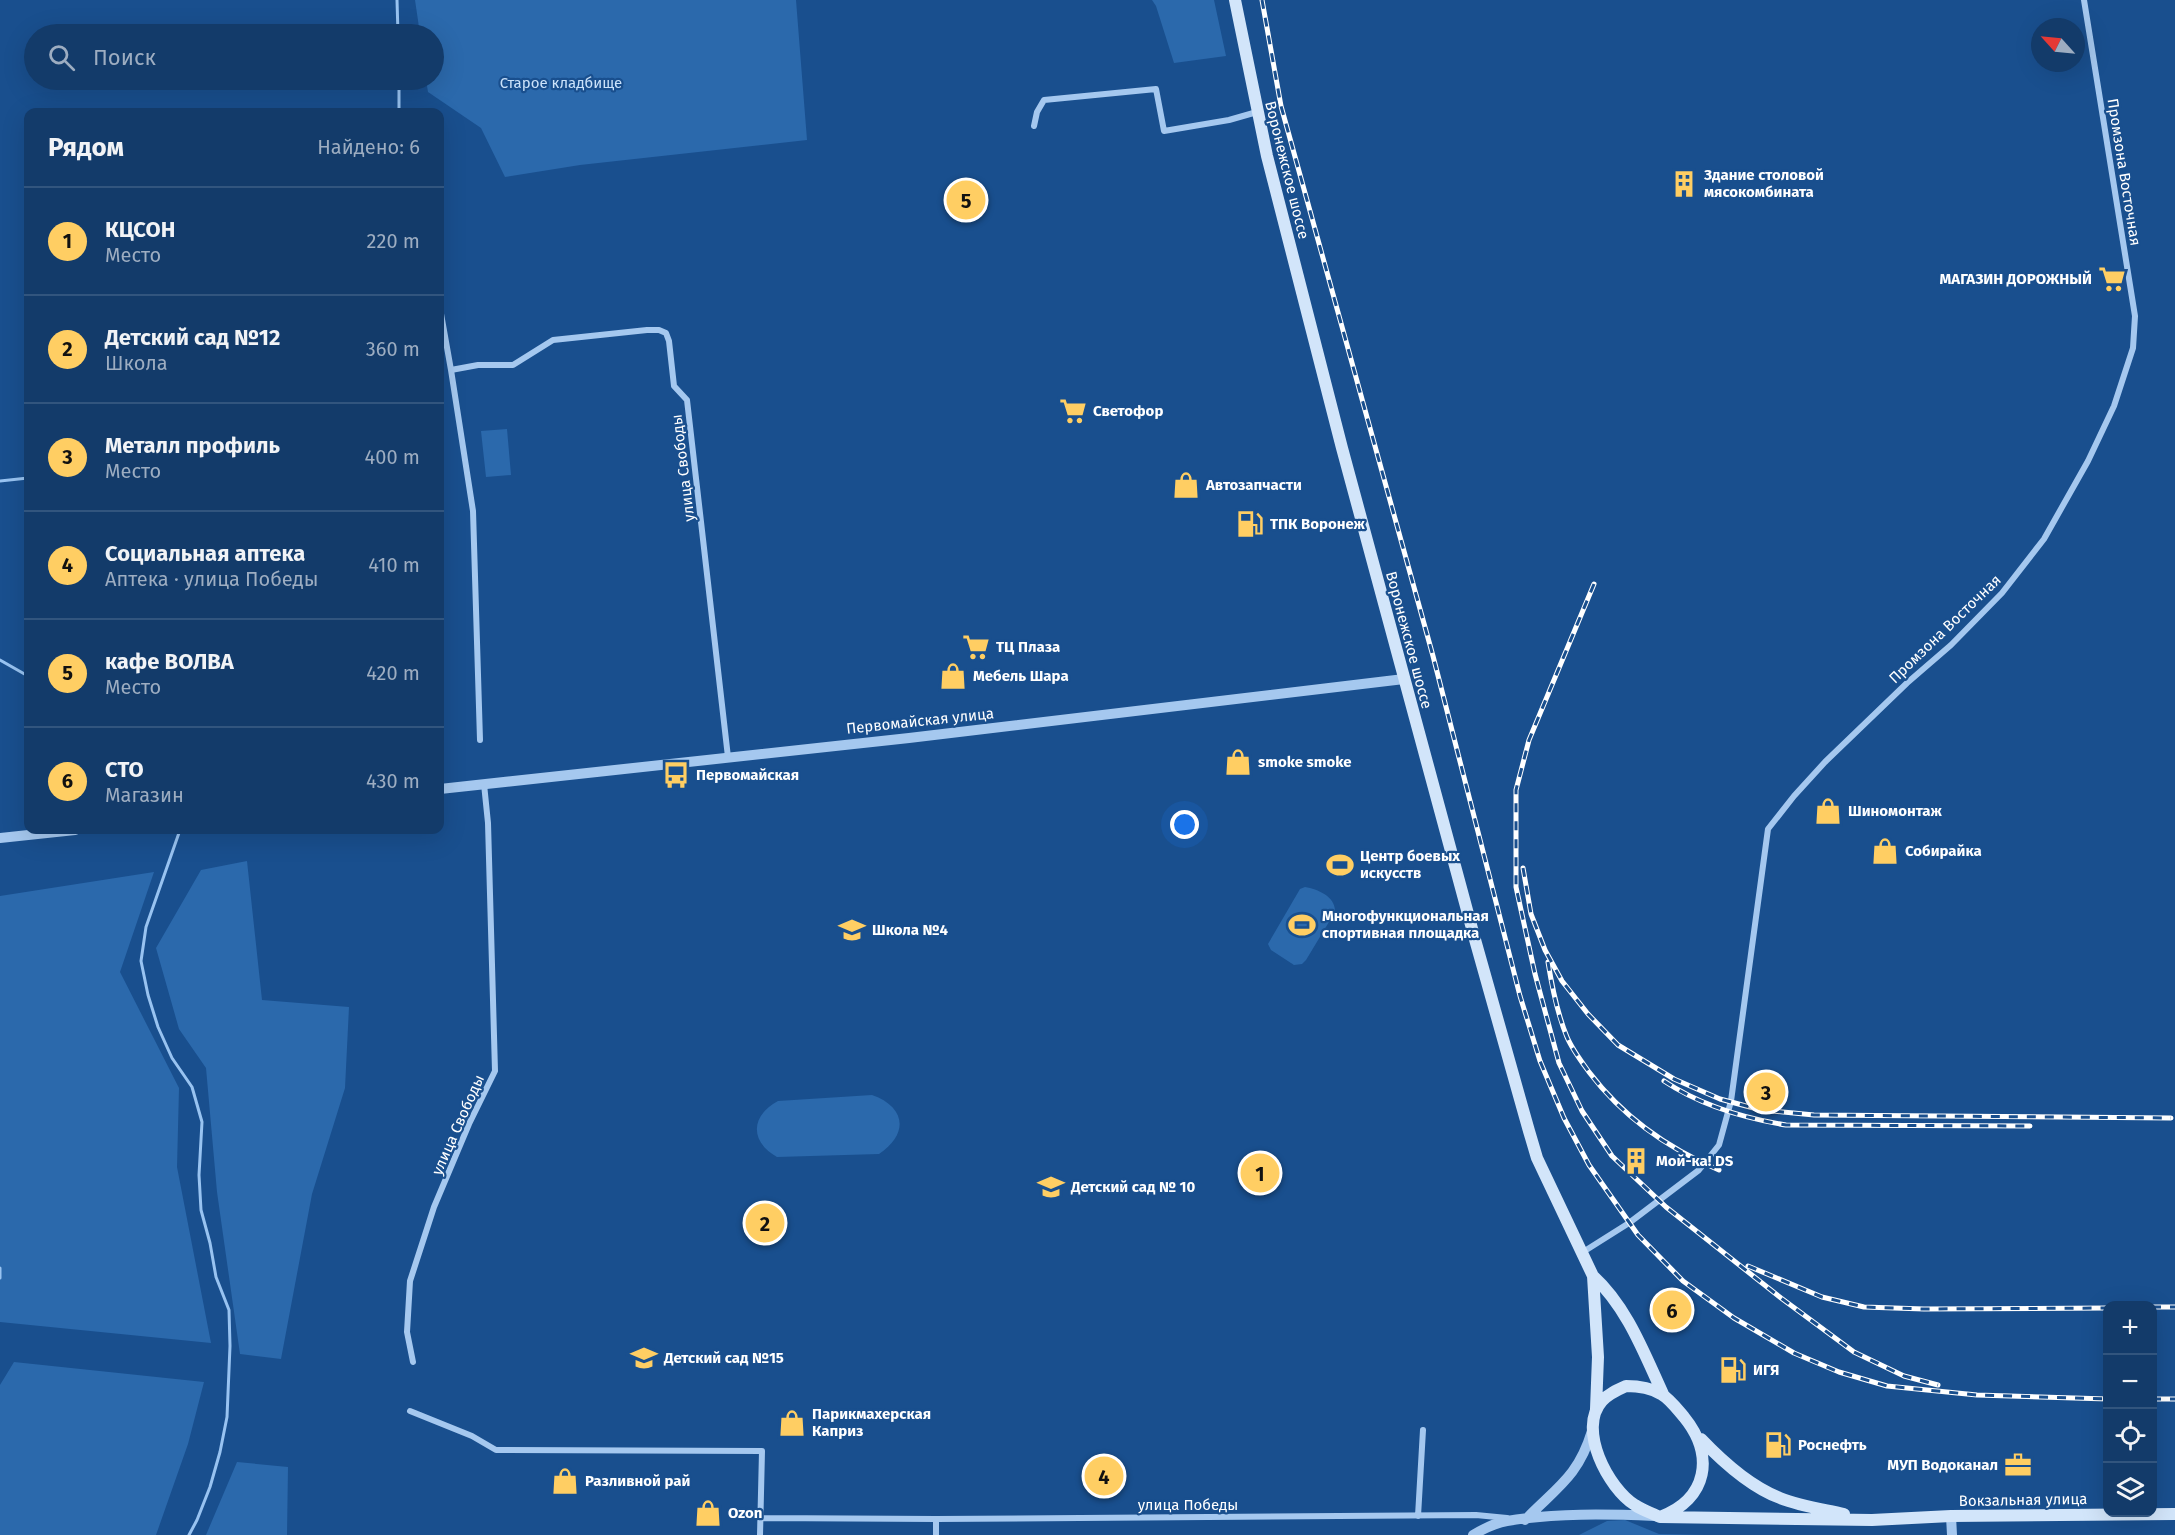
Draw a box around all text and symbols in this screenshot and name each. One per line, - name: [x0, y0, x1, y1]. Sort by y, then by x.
- north arrow: [2031, 18, 2085, 72]
- search box: [24, 24, 444, 90]
- icon: search: [45, 41, 78, 74]
- text: Поиск: [93, 44, 156, 71]
- park label: Старое кладбище: [500, 74, 622, 92]
- street label: Промзона Восточная: [2103, 97, 2145, 247]
- street label: Воронежское шоссе: [1261, 99, 1313, 241]
- text: Рядом: [48, 132, 124, 163]
- text: Найдено: 6: [317, 135, 420, 159]
- place label: Здание столовой мясокомбината: [1703, 166, 1824, 201]
- building icon: Здание столовой мясокомбината: [1669, 169, 1699, 199]
- pin: 5: [946, 178, 986, 222]
- text: КЦСОН: [105, 216, 175, 243]
- text: 1: [63, 229, 72, 253]
- text: 220 m: [367, 229, 420, 253]
- text: Место: [105, 243, 161, 267]
- supermarket icon: МАГАЗИН ДОРОЖНЫЙ: [2097, 264, 2127, 294]
- place label: МАГАЗИН ДОРОЖНЫЙ: [1940, 270, 2092, 288]
- text: Детский сад №12: [105, 324, 280, 351]
- text: 2: [62, 337, 73, 361]
- text: 360 m: [366, 337, 420, 361]
- text: Школа: [105, 351, 168, 375]
- supermarket icon: Светофор: [1058, 396, 1088, 426]
- place label: Светофор: [1093, 402, 1163, 420]
- street label: улица Свободы: [667, 413, 699, 523]
- text: Металл профиль: [105, 432, 280, 459]
- text: 3: [62, 445, 73, 469]
- text: 400 m: [365, 445, 420, 469]
- text: Место: [105, 459, 161, 483]
- shop icon: Автозапчасти: [1171, 470, 1201, 500]
- place label: Автозапчасти: [1205, 476, 1302, 494]
- fuel station icon: ТПК Воронеж: [1235, 509, 1265, 539]
- place label: ТПК Воронеж: [1270, 515, 1366, 533]
- text: Социальная аптека: [105, 540, 305, 567]
- text: 4: [62, 553, 73, 577]
- text: 410 m: [368, 553, 420, 577]
- text: Аптека · улица Победы: [105, 567, 318, 591]
- street label: Воронежское шоссе: [1382, 569, 1436, 711]
- street label: Промзона Восточная: [1885, 571, 2005, 687]
- supermarket icon: ТЦ Плаза: [961, 632, 991, 662]
- place label: ТЦ Плаза: [996, 638, 1060, 656]
- text: кафе ВОЛВА: [105, 648, 234, 675]
- text: 5: [62, 661, 73, 685]
- text: 420 m: [366, 661, 420, 685]
- shop icon: Мебель Шара: [938, 661, 968, 691]
- place label: Мебель Шара: [973, 667, 1069, 685]
- text: Место: [105, 675, 161, 699]
- street label: Первомайская улица: [845, 704, 995, 738]
- shop icon: smoke smoke: [1223, 747, 1253, 777]
- place label: smoke smoke: [1258, 753, 1352, 771]
- text: СТО: [105, 756, 144, 783]
- bus stop icon: Первомайская: [661, 760, 691, 790]
- place label: Первомайская: [696, 766, 799, 784]
- text: 6: [62, 769, 73, 793]
- text: 430 m: [366, 769, 420, 793]
- text: Магазин: [105, 783, 184, 807]
- shop icon: Шиномонтаж: [1813, 796, 1843, 826]
- place label: Шиномонтаж: [1848, 802, 1942, 820]
- your location: [1170, 810, 1199, 839]
- shop icon: Собирайка: [1870, 836, 1900, 866]
- place label: Собирайка: [1905, 842, 1982, 860]
- place label: Центр боевых искусств: [1360, 847, 1460, 882]
- sports icon: Центр боевых искусств: [1325, 850, 1355, 880]
- place label: Многофункциональная спортивная площадка: [1322, 907, 1489, 942]
- sports icon: Многофункциональная спортивная площадка: [1287, 910, 1317, 940]
- school or university icon: Школа №4: [837, 915, 867, 945]
- place label: Школа №4: [872, 921, 949, 939]
- pin: 3: [1746, 1070, 1786, 1114]
- street label: улица Свободы: [428, 1072, 488, 1178]
- building icon: Мой-ка! DS: [1621, 1146, 1651, 1176]
- pin: 1: [1240, 1150, 1280, 1196]
- place label: Мой-ка! DS: [1656, 1152, 1734, 1170]
- school or university icon: Детский сад № 10: [1036, 1172, 1066, 1202]
- place label: Детский сад № 10: [1070, 1178, 1195, 1196]
- pin: 2: [746, 1200, 784, 1246]
- pin: 6: [1652, 1288, 1692, 1332]
- map controls: [2103, 1301, 2157, 1517]
- button: +: [2103, 1301, 2157, 1355]
- school or university icon: Детский сад №15: [629, 1343, 659, 1373]
- place label: Детский сад №15: [663, 1349, 784, 1367]
- fuel station icon: ИГЯ: [1718, 1355, 1748, 1385]
- button: −: [2103, 1355, 2157, 1409]
- place label: ИГЯ: [1753, 1361, 1779, 1379]
- place label: Парикмахерская Каприз: [812, 1405, 931, 1440]
- shop icon: Парикмахерская Каприз: [777, 1408, 807, 1438]
- button: locate: [2103, 1409, 2157, 1463]
- fuel station icon: Роснефть: [1763, 1430, 1793, 1460]
- place label: Роснефть: [1798, 1436, 1867, 1454]
- office icon: МУП Водоканал: [2003, 1450, 2033, 1480]
- pin: 4: [1084, 1454, 1124, 1498]
- place label: МУП Водоканал: [1887, 1456, 1998, 1474]
- button: layers: [2103, 1463, 2157, 1517]
- shop icon: Разливной рай: [550, 1466, 580, 1496]
- place label: Разливной рай: [585, 1472, 690, 1490]
- street label: Вокзальная улица: [1959, 1490, 2087, 1510]
- street label: улица Победы: [1138, 1496, 1238, 1514]
- shop icon: Ozon: [693, 1498, 723, 1528]
- place label: Ozon: [728, 1504, 762, 1522]

